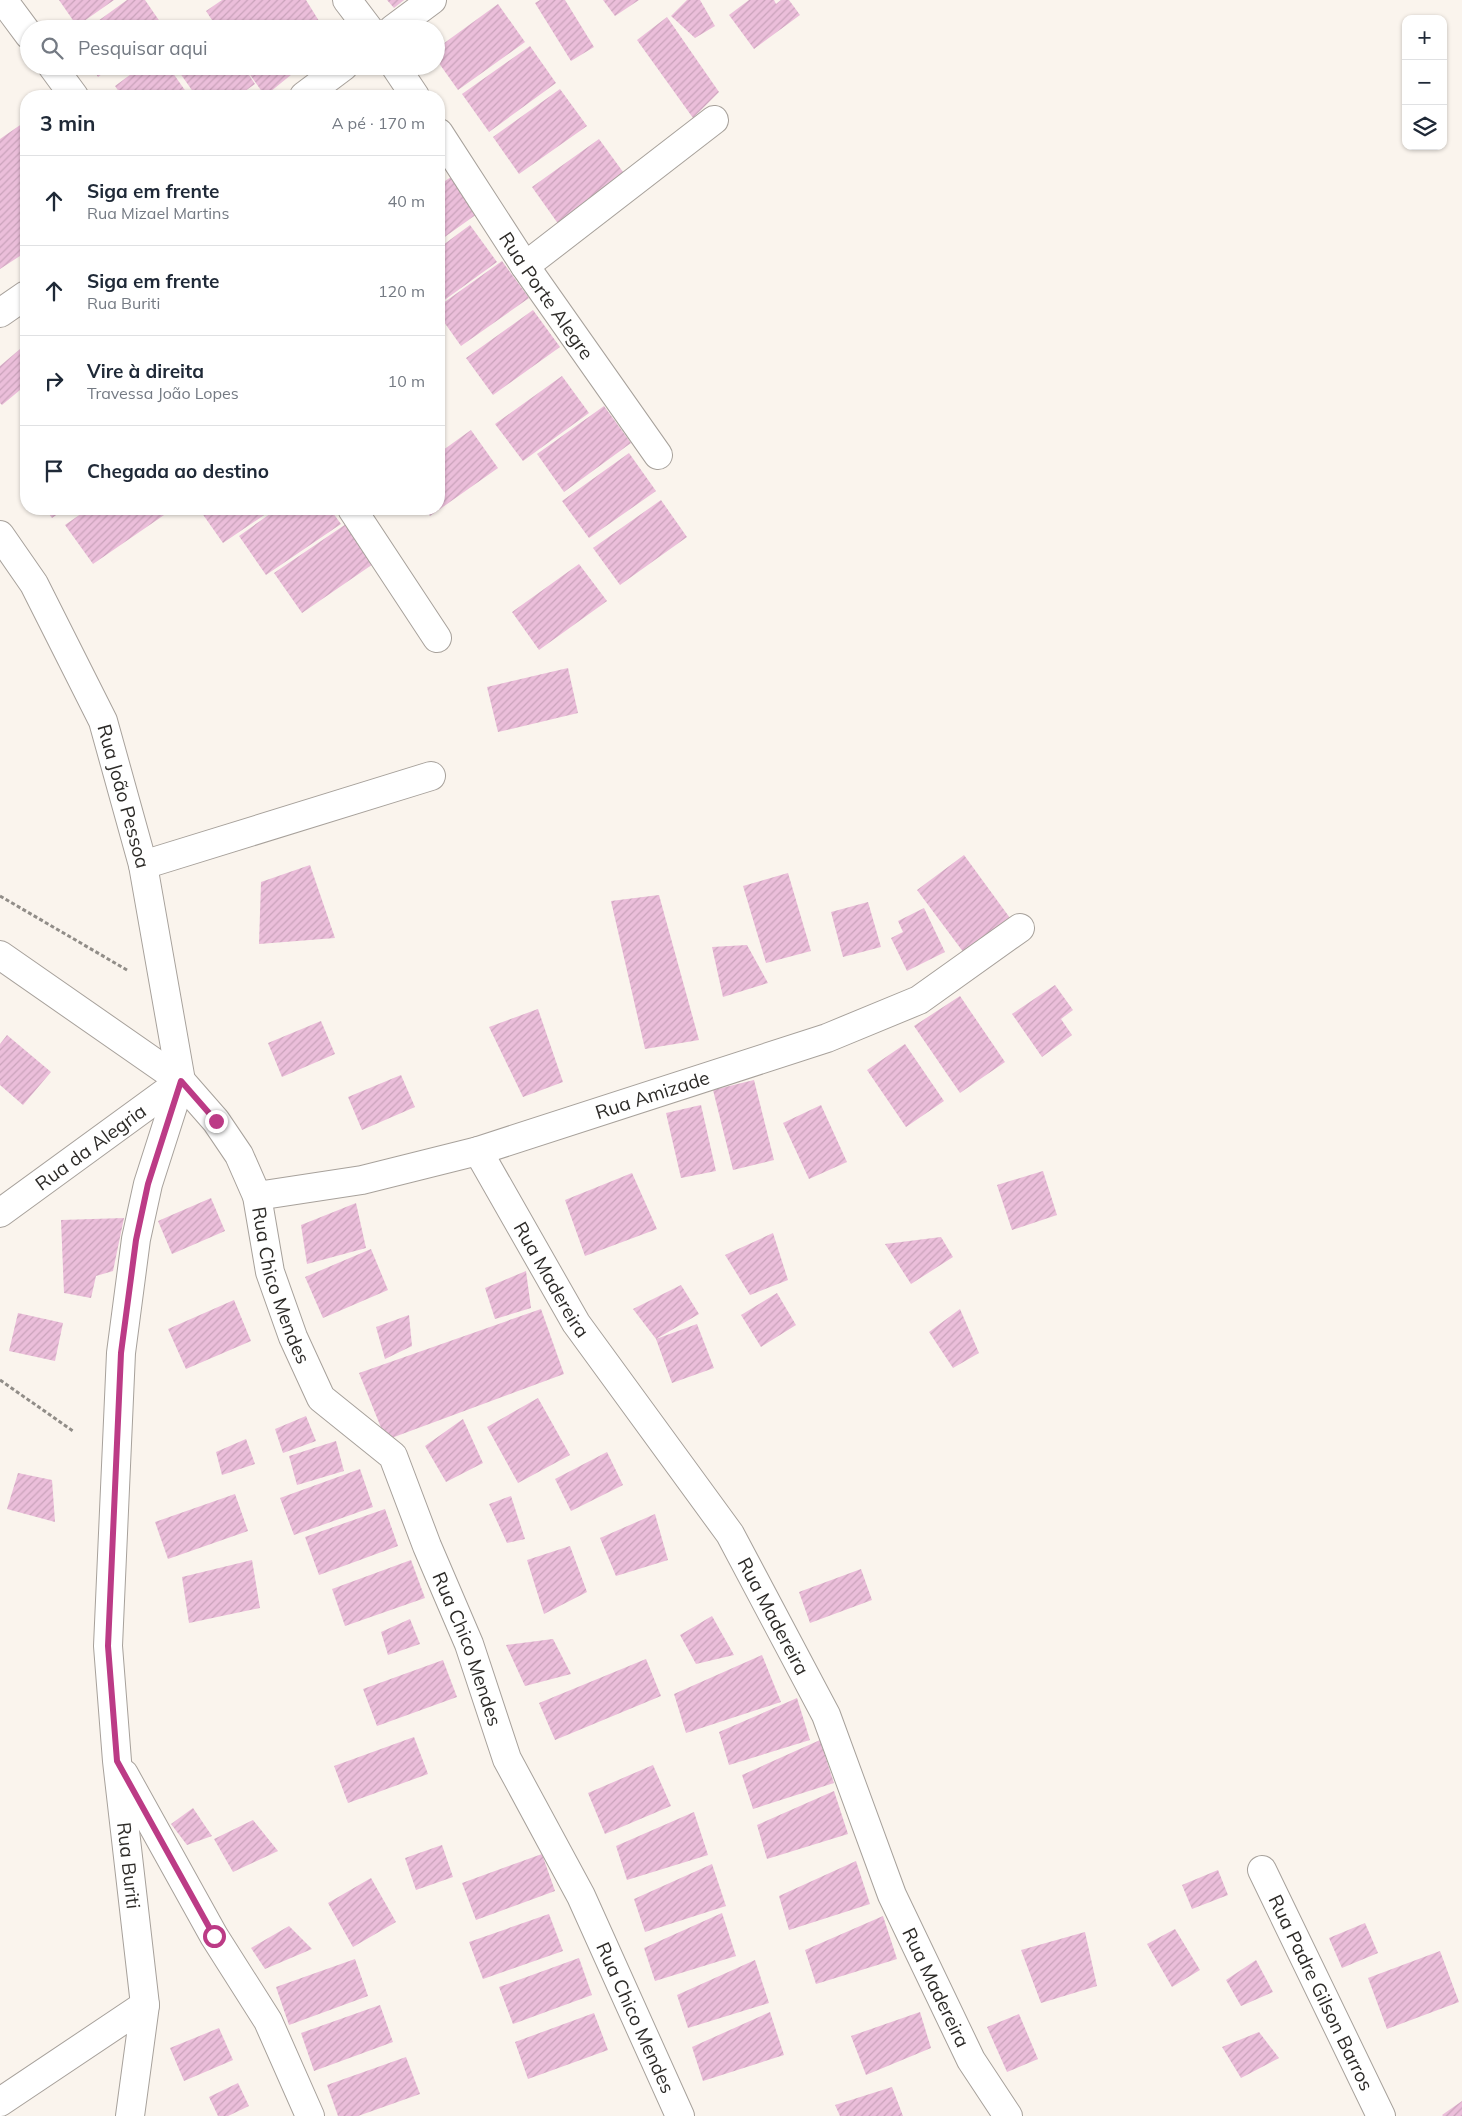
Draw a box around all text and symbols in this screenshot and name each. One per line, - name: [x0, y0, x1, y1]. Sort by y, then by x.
- map controls: [1402, 15, 1447, 150]
- button: +: [1402, 15, 1447, 60]
- search box: [20, 20, 445, 75]
- icon: search: [38, 34, 66, 62]
- text: Pesquisar aqui: [78, 36, 208, 60]
- button: −: [1402, 60, 1447, 105]
- button: layers: [1402, 105, 1447, 150]
- text: 3 min: [40, 110, 95, 136]
- text: A pé · 170 m: [332, 113, 425, 133]
- text: Siga em frente: [87, 179, 219, 203]
- icon: ahead: [40, 187, 68, 215]
- text: 40 m: [388, 191, 425, 211]
- text: Rua Mizael Martins: [87, 203, 229, 223]
- street label: Rua Porte Alegre: [494, 227, 599, 364]
- text: Siga em frente: [87, 269, 219, 293]
- icon: ahead: [40, 277, 68, 305]
- text: 120 m: [378, 281, 425, 301]
- text: Rua Buriti: [87, 293, 160, 313]
- text: Vire à direita: [87, 359, 204, 383]
- icon: right: [40, 367, 68, 395]
- text: 10 m: [388, 371, 425, 391]
- text: Travessa João Lopes: [87, 383, 239, 403]
- icon: arrive: [40, 457, 68, 485]
- text: Chegada ao destino: [87, 459, 269, 483]
- street label: Rua João Pessoa: [92, 721, 155, 871]
- street label: Rua Amizade: [592, 1065, 712, 1124]
- street label: Rua da Alegria: [30, 1099, 151, 1195]
- route end: [205, 1110, 228, 1133]
- street label: Rua Chico Mendes: [247, 1205, 316, 1367]
- street label: Rua Madereira: [509, 1217, 595, 1342]
- street label: Rua Madereira: [732, 1553, 815, 1679]
- street label: Rua Chico Mendes: [427, 1568, 507, 1729]
- street label: Rua Buriti: [112, 1821, 146, 1910]
- street label: Rua Padre Gilson Barros: [1264, 1890, 1379, 2094]
- street label: Rua Madereira: [897, 1923, 975, 2051]
- route start: [203, 1925, 226, 1948]
- street label: Rua Chico Mendes: [591, 1938, 680, 2097]

